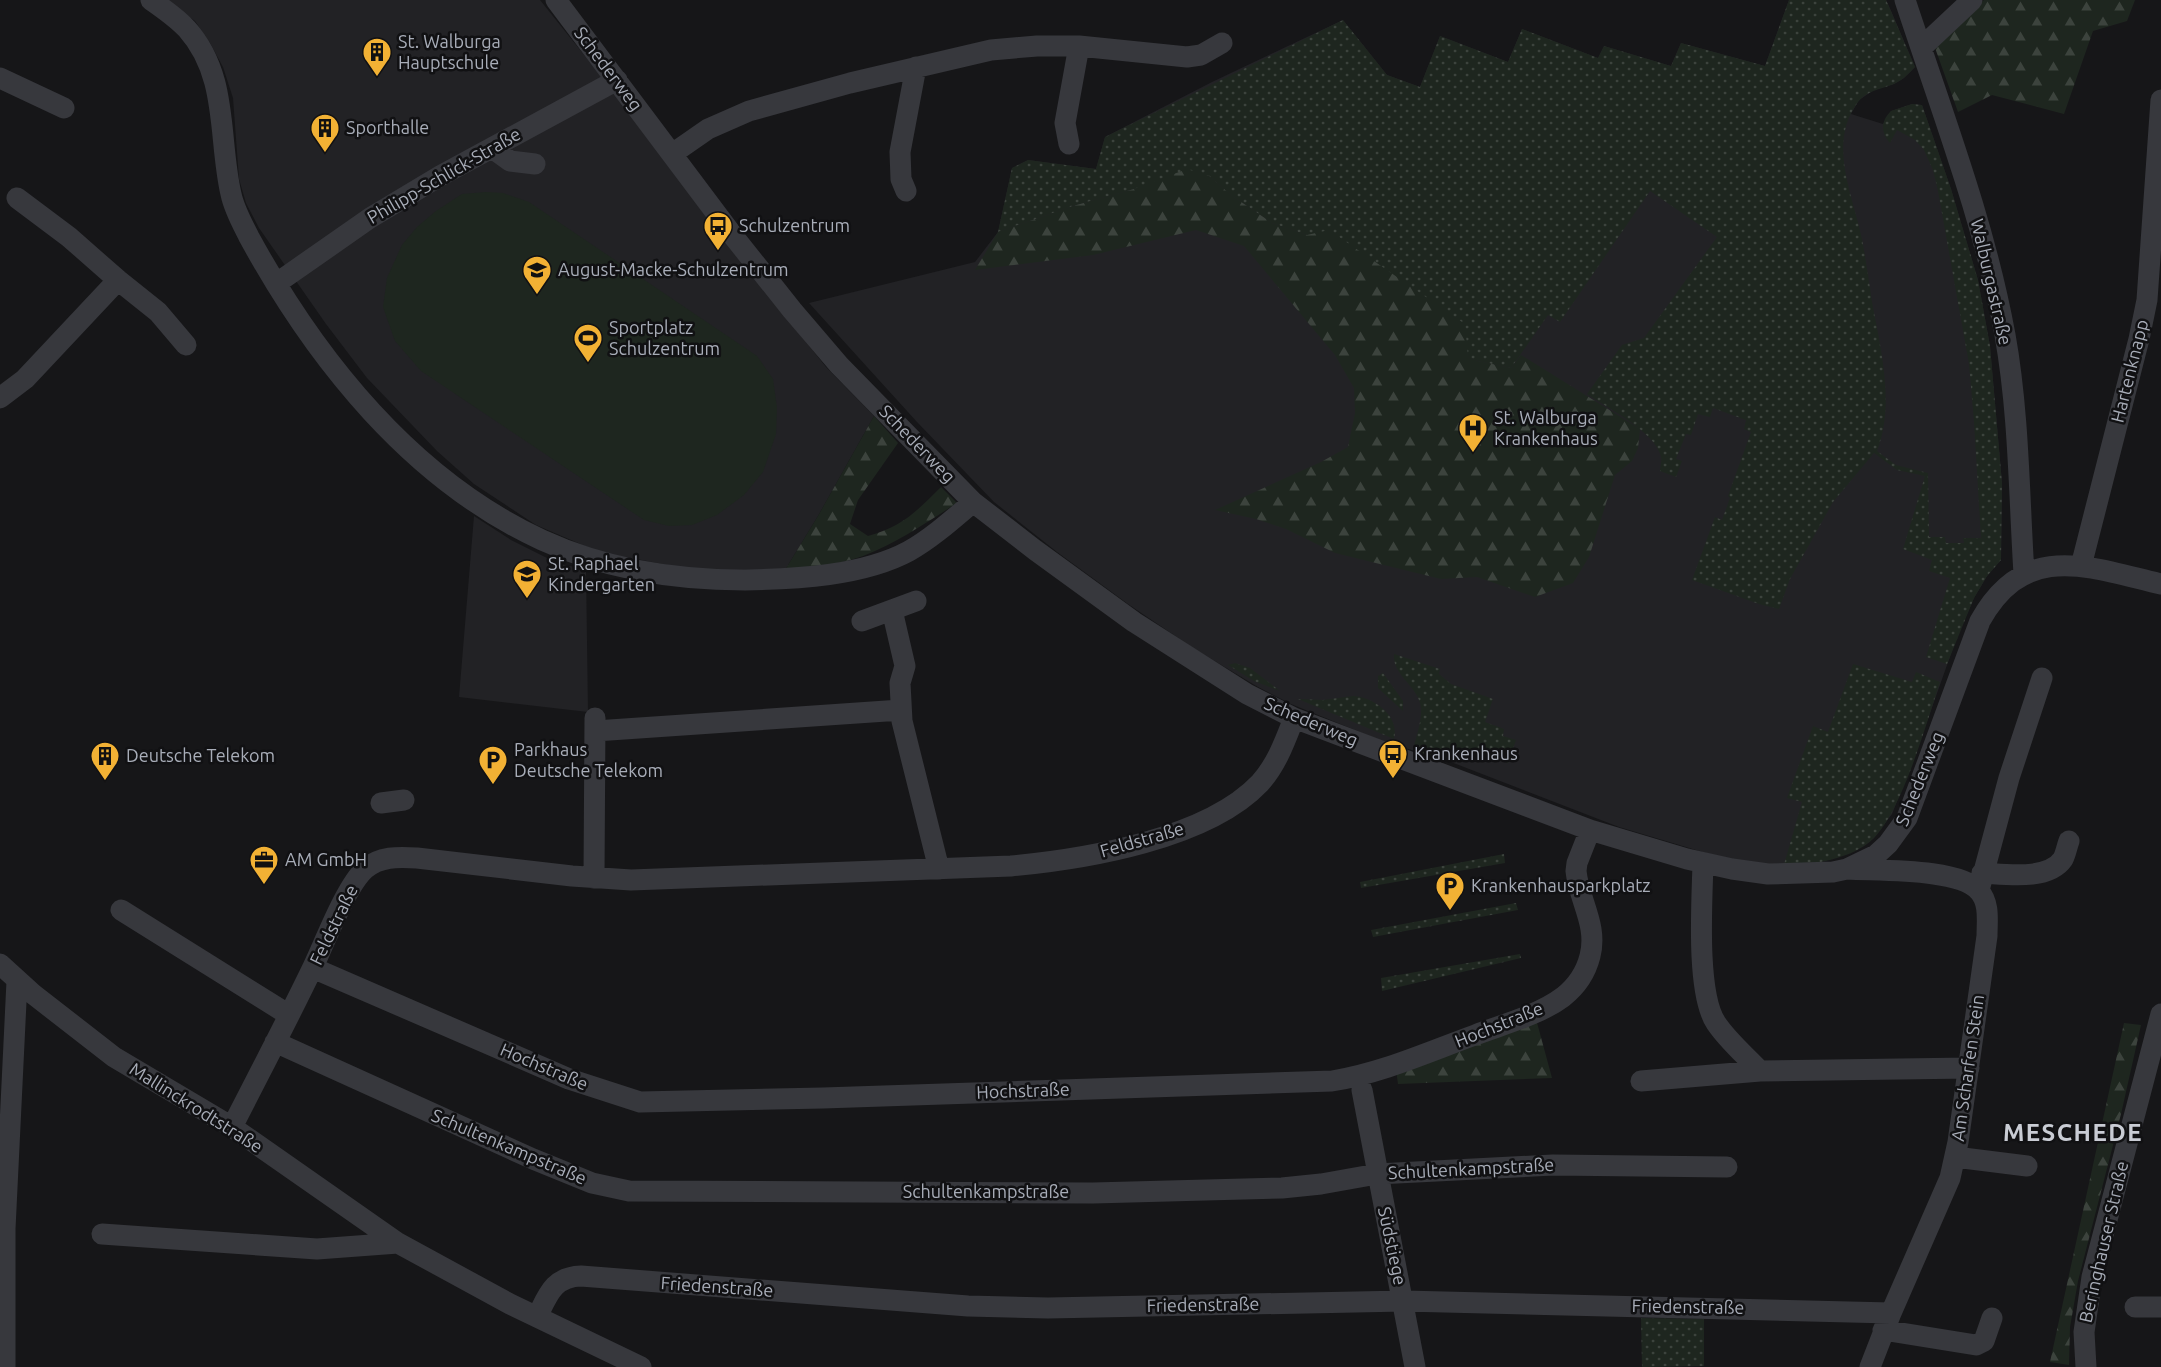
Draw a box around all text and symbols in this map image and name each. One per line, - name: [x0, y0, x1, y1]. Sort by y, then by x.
- street label: Schederweg: [571, 22, 647, 114]
- place label: St. Walburga Hauptschule: [398, 31, 501, 72]
- building icon: St. Walburga Hauptschule: [361, 36, 393, 78]
- building icon: Sporthalle: [309, 112, 341, 154]
- place label: Sporthalle: [346, 117, 429, 137]
- street label: Philipp-Schlick-Straße: [363, 123, 524, 227]
- bus stop icon: Schulzentrum: [702, 210, 734, 252]
- place label: Schulzentrum: [739, 215, 850, 235]
- street label: Walburgastraße: [1968, 217, 2016, 347]
- school or university icon: August-Macke-Schulzentrum: [521, 254, 553, 296]
- place label: August-Macke-Schulzentrum: [558, 259, 789, 279]
- place label: Sportplatz Schulzentrum: [609, 317, 720, 358]
- street label: Hartenknapp: [2107, 317, 2152, 424]
- sports icon: Sportplatz Schulzentrum: [572, 322, 604, 364]
- street label: Schederweg: [876, 400, 960, 486]
- place label: St. Walburga Krankenhaus: [1494, 407, 1598, 448]
- hospital icon: St. Walburga Krankenhaus: [1457, 412, 1489, 454]
- place label: St. Raphael Kindergarten: [548, 553, 655, 594]
- school or university icon: St. Raphael Kindergarten: [511, 558, 543, 600]
- street label: Schederweg: [1262, 692, 1361, 750]
- street label: Schederweg: [1891, 729, 1947, 829]
- bus stop icon: Krankenhaus: [1377, 738, 1409, 780]
- place label: Parkhaus Deutsche Telekom: [514, 739, 663, 780]
- building icon: Deutsche Telekom: [89, 740, 121, 782]
- place label: Krankenhaus: [1414, 743, 1518, 763]
- parking icon: Parkhaus Deutsche Telekom: [477, 744, 509, 786]
- place label: Deutsche Telekom: [126, 745, 275, 765]
- street label: Feldstraße: [1097, 818, 1186, 861]
- office icon: AM GmbH: [248, 844, 280, 886]
- place label: AM GmbH: [285, 849, 367, 869]
- parking icon: Krankenhausparkplatz: [1434, 870, 1466, 912]
- place label: Krankenhausparkplatz: [1471, 875, 1651, 895]
- street label: Feldstraße: [305, 881, 361, 968]
- street label: Am Scharfen Stein: [1947, 993, 1987, 1142]
- street label: Hochstraße: [1452, 997, 1546, 1051]
- street label: Hochstraße: [497, 1039, 591, 1094]
- street label: Mallinckrodtstraße: [126, 1058, 267, 1156]
- street label: Hochstraße: [976, 1078, 1070, 1102]
- street label: Schultenkampstraße: [429, 1104, 590, 1188]
- district label: MESCHEDE: [2003, 1119, 2143, 1146]
- street label: Schultenkampstraße: [1387, 1154, 1555, 1182]
- street label: Beringhauser Straße: [2075, 1159, 2131, 1324]
- street label: Schultenkampstraße: [903, 1181, 1069, 1201]
- street label: Südstiege: [1375, 1205, 1411, 1287]
- street label: Friedenstraße: [660, 1272, 774, 1300]
- street label: Friedenstraße: [1146, 1293, 1260, 1315]
- street label: Friedenstraße: [1631, 1295, 1745, 1317]

